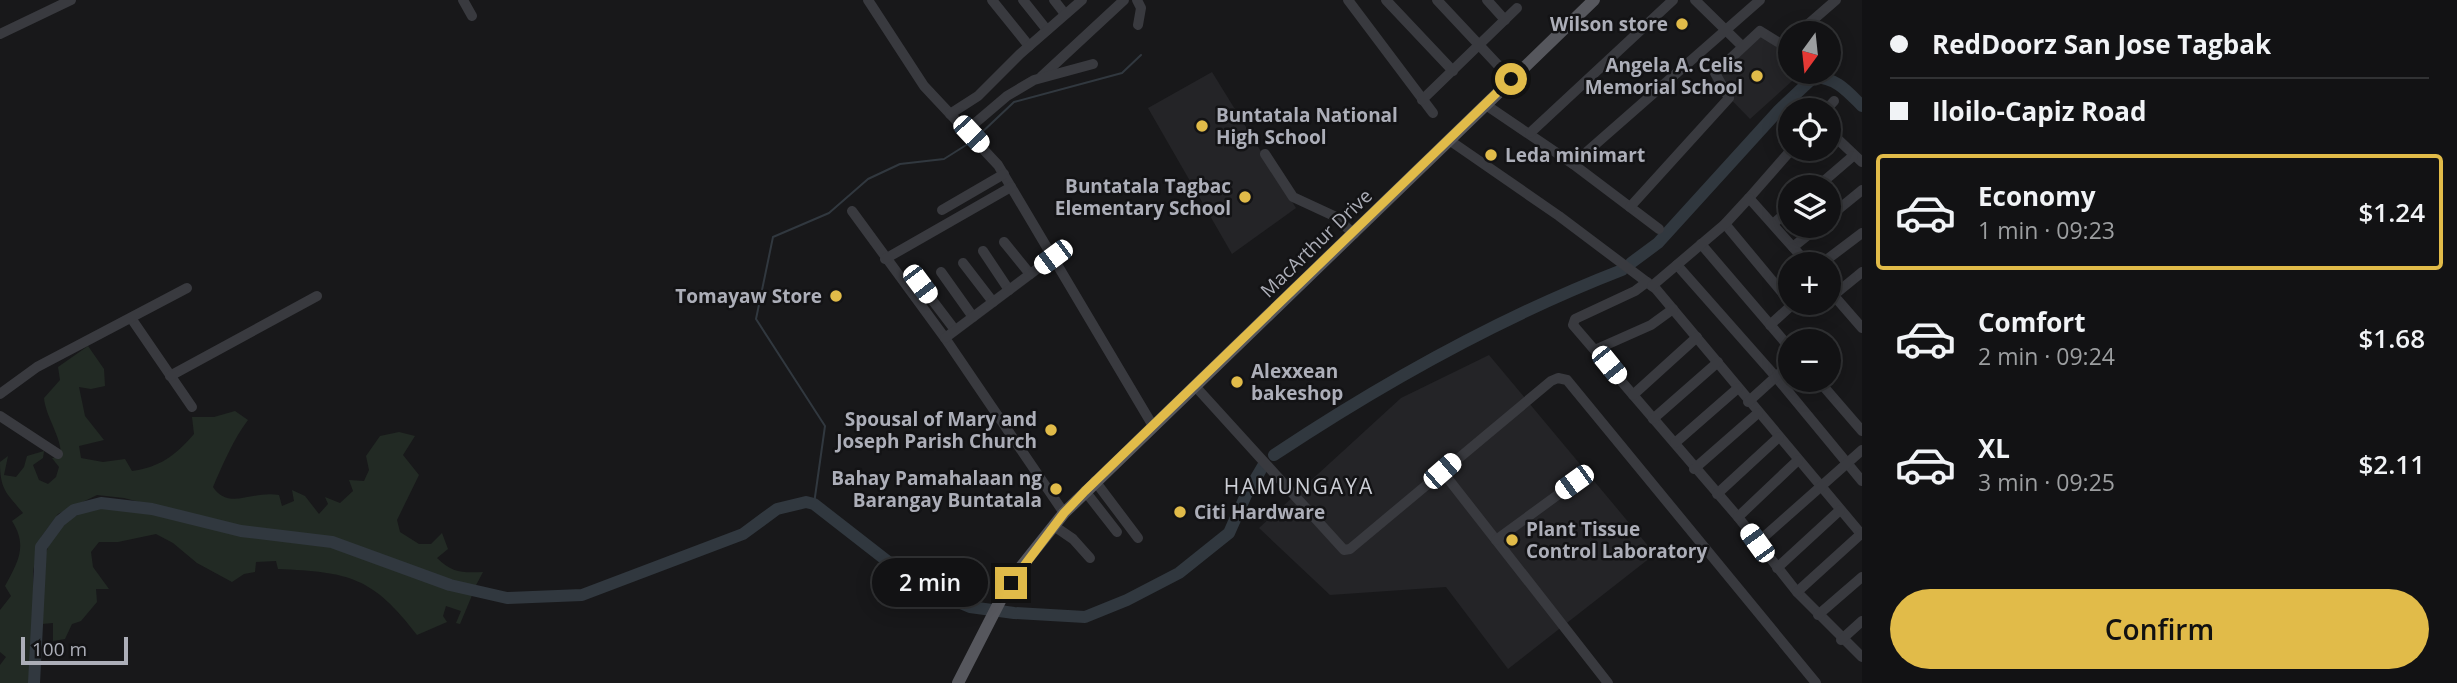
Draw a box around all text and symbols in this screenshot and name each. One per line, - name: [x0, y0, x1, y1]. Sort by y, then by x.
- place label: Wilson store: [1550, 11, 1668, 37]
- marker: Wilson store: [1674, 16, 1690, 32]
- north arrow: [1778, 21, 1841, 84]
- map controls: [1778, 21, 1841, 392]
- text: RedDoorz San Jose Tagbak: [1932, 26, 2271, 62]
- place label: Angela A. Celis Memorial School: [1585, 52, 1743, 100]
- route start: [1495, 63, 1527, 95]
- marker: Angela A. Celis Memorial School: [1749, 68, 1765, 84]
- text: Iloilo-Capiz Road: [1932, 93, 2147, 129]
- button: locate: [1778, 98, 1841, 161]
- place label: Buntatala National High School: [1216, 102, 1398, 150]
- car: [949, 111, 994, 157]
- marker: Buntatala National High School: [1194, 118, 1210, 134]
- place label: Leda minimart: [1505, 142, 1645, 168]
- marker: Leda minimart: [1483, 147, 1499, 163]
- place label: Buntatala Tagbac Elementary School: [1055, 173, 1231, 221]
- button: layers: [1778, 175, 1841, 238]
- text: Economy: [1978, 178, 2096, 214]
- icon: car: [1894, 181, 1957, 244]
- street label: MacArthur Drive: [1255, 183, 1377, 303]
- marker: Buntatala Tagbac Elementary School: [1237, 189, 1253, 205]
- text: $1.24: [2358, 194, 2425, 230]
- text: 1 min · 09:23: [1978, 214, 2115, 246]
- car: [1030, 236, 1077, 278]
- button: +: [1778, 252, 1841, 315]
- car: [899, 261, 942, 307]
- place label: Tomayaw Store: [675, 283, 822, 309]
- marker: Tomayaw Store: [828, 288, 844, 304]
- text: Comfort: [1978, 304, 2085, 340]
- icon: car: [1894, 307, 1957, 370]
- text: $1.68: [2358, 320, 2425, 356]
- button: −: [1778, 329, 1841, 392]
- text: 2 min · 09:24: [1978, 340, 2115, 372]
- car: [1588, 342, 1631, 388]
- place label: Alexxean bakeshop: [1251, 358, 1343, 406]
- marker: Alexxean bakeshop: [1229, 374, 1245, 390]
- place label: Spousal of Mary and Joseph Parish Church: [834, 406, 1037, 454]
- marker: Spousal of Mary and Joseph Parish Church: [1043, 422, 1059, 438]
- text: XL: [1978, 430, 2010, 466]
- icon: car: [1894, 433, 1957, 496]
- text: $2.11: [2358, 446, 2425, 482]
- car: [1420, 449, 1465, 493]
- car: [1551, 461, 1598, 503]
- place label: Bahay Pamahalaan ng Barangay Buntatala: [831, 465, 1042, 513]
- text: 3 min · 09:25: [1978, 466, 2115, 498]
- district label: HAMUNGAYA: [1224, 472, 1374, 500]
- marker: Bahay Pamahalaan ng Barangay Buntatala: [1048, 481, 1064, 497]
- place label: Citi Hardware: [1194, 499, 1325, 525]
- marker: Citi Hardware: [1172, 504, 1188, 520]
- place label: Plant Tissue Control Laboratory: [1526, 516, 1707, 564]
- car: [1737, 520, 1778, 566]
- marker: Plant Tissue Control Laboratory: [1504, 532, 1520, 548]
- callout: 2 min: [871, 558, 986, 608]
- text: 2 min: [899, 566, 961, 598]
- route end: [995, 567, 1027, 599]
- button: Confirm: [1890, 589, 2429, 669]
- scale bar: [21, 634, 128, 666]
- text: 100 m: [32, 636, 87, 662]

